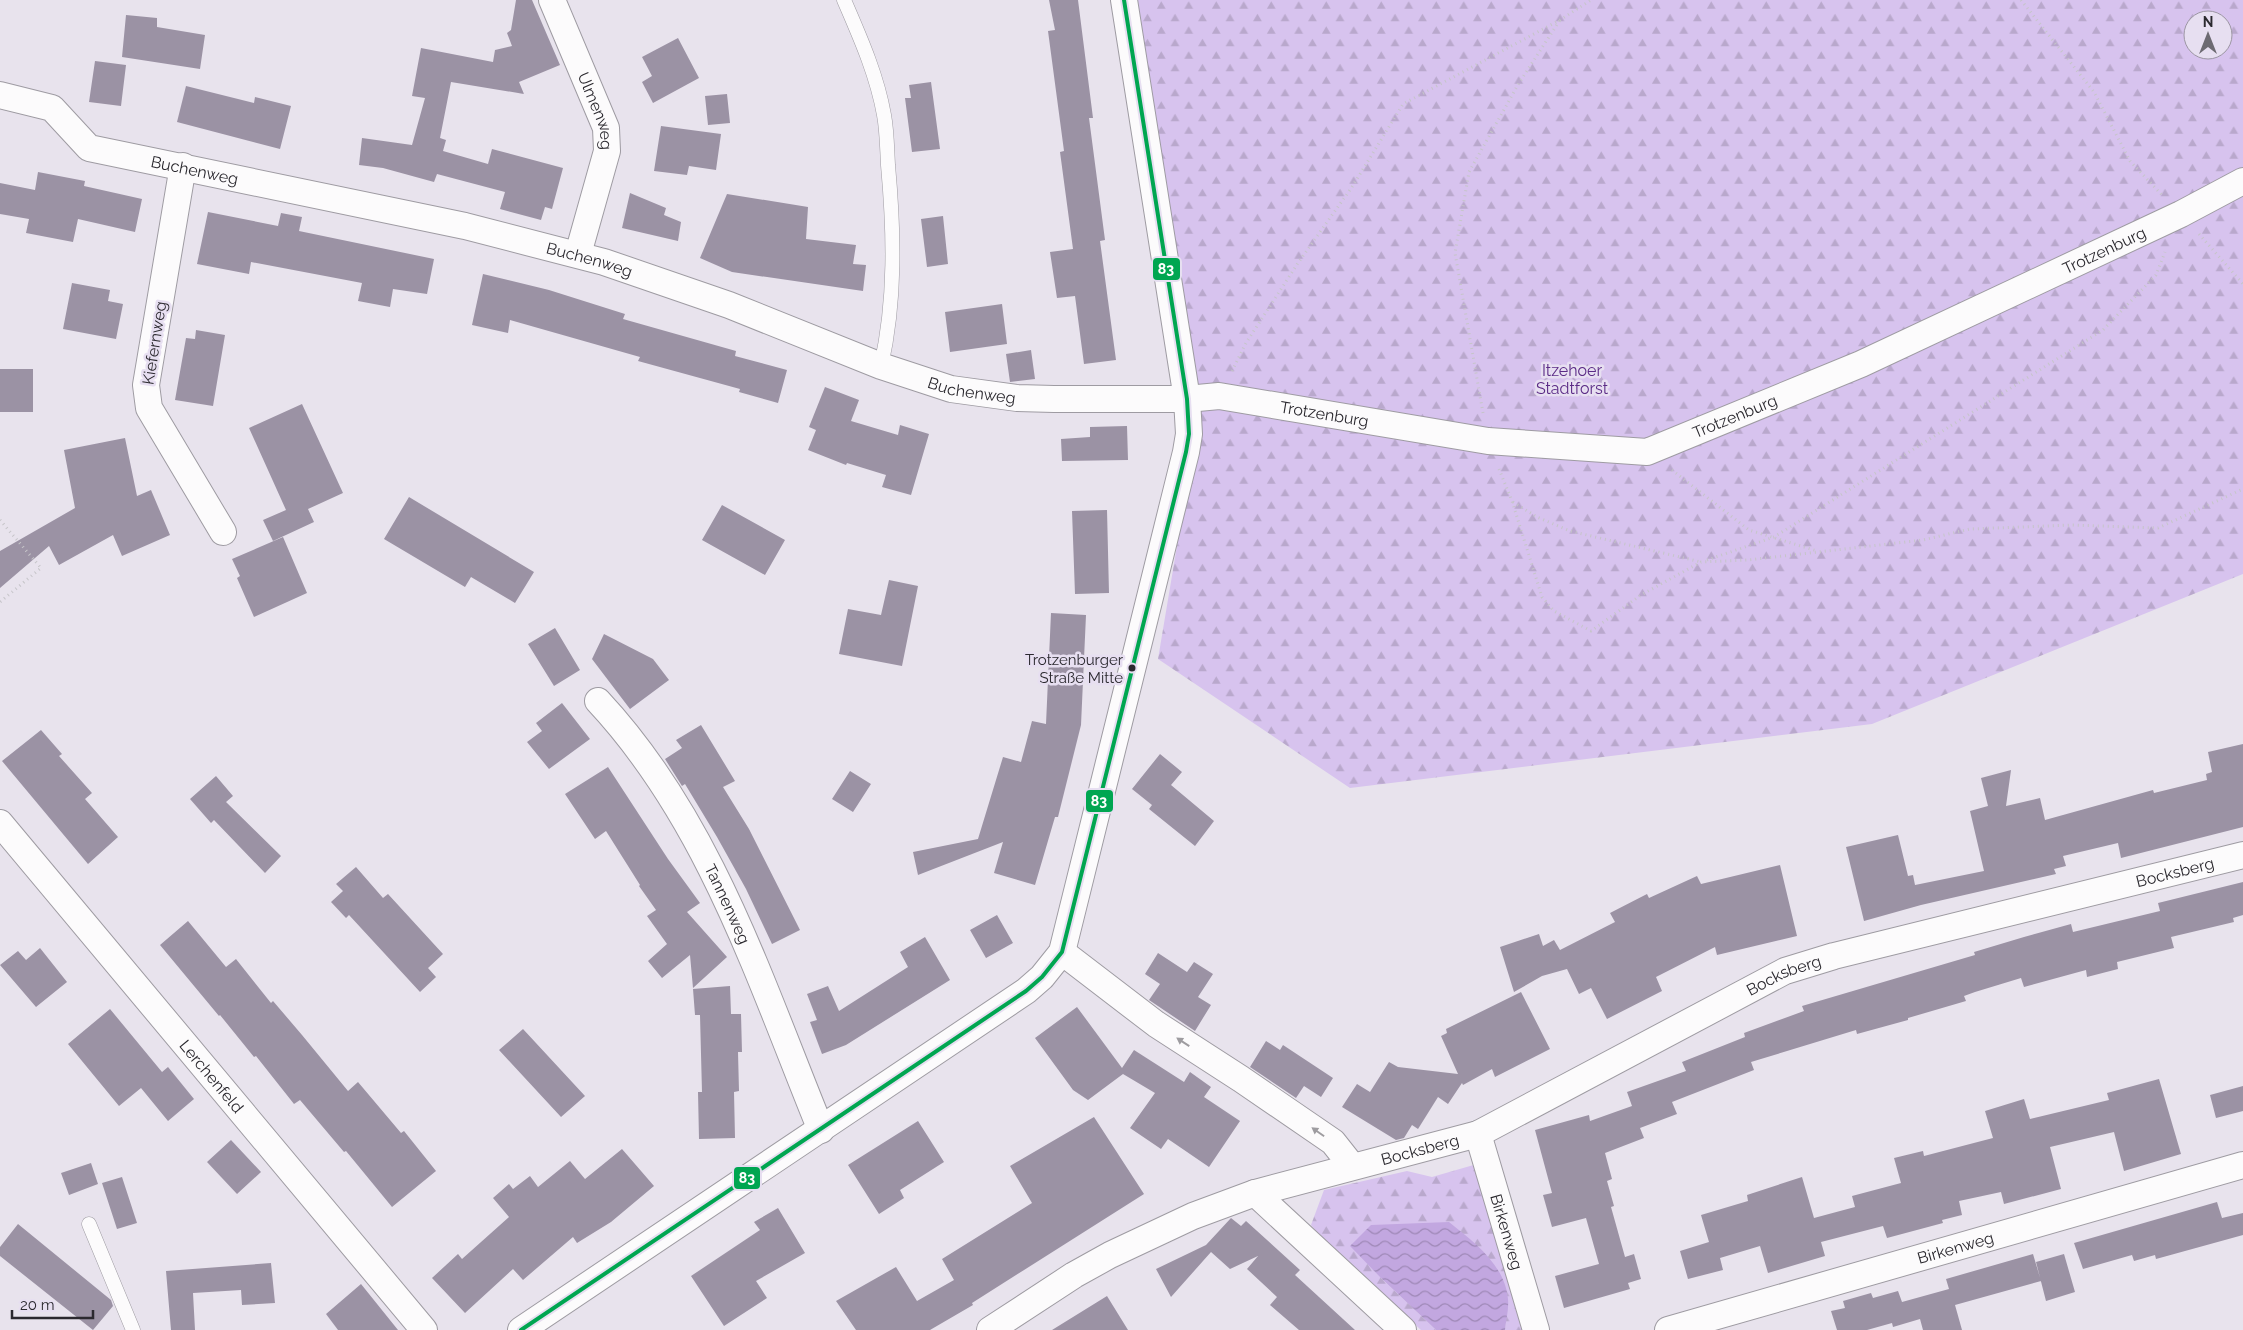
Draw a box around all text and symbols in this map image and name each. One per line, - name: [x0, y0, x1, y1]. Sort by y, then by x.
- north arrow: [2183, 10, 2233, 60]
- text: N: [2203, 14, 2213, 30]
- street label: Ulmenweg: [574, 69, 616, 150]
- street label: Buchenweg: [149, 152, 240, 189]
- street label: Trotzenburg: [2060, 223, 2149, 278]
- street label: Buchenweg: [544, 238, 635, 281]
- line badge: 83: [1152, 257, 1181, 281]
- text: 83: [1158, 261, 1174, 277]
- street label: Kiefernweg: [139, 300, 170, 386]
- park label: Itzehoer Stadtforst: [1536, 361, 1609, 398]
- street label: Buchenweg: [925, 373, 1017, 408]
- street label: Trotzenburg: [1690, 391, 1780, 442]
- street label: Trotzenburg: [1279, 397, 1370, 431]
- place label: Trotzenburger Straße Mitte: [1025, 651, 1124, 687]
- marker: Trotzenburger Straße Mitte: [1127, 663, 1137, 673]
- line badge: 83: [1085, 789, 1114, 813]
- text: 83: [1091, 793, 1107, 809]
- street label: Bocksberg: [2134, 854, 2216, 891]
- street label: Tannenweg: [700, 861, 754, 947]
- street label: Bocksberg: [1743, 952, 1824, 1000]
- street label: Lerchenfeld: [175, 1036, 247, 1117]
- one-way arrow: [1176, 1037, 1190, 1046]
- one-way arrow: [1311, 1127, 1325, 1137]
- street label: Bocksberg: [1379, 1130, 1461, 1169]
- line badge: 83: [733, 1166, 761, 1190]
- text: 83: [739, 1170, 755, 1186]
- street label: Birkenweg: [1486, 1192, 1527, 1272]
- street label: Birkenweg: [1915, 1228, 1996, 1268]
- scale bar: [12, 1288, 94, 1320]
- text: 20 m: [20, 1296, 55, 1314]

